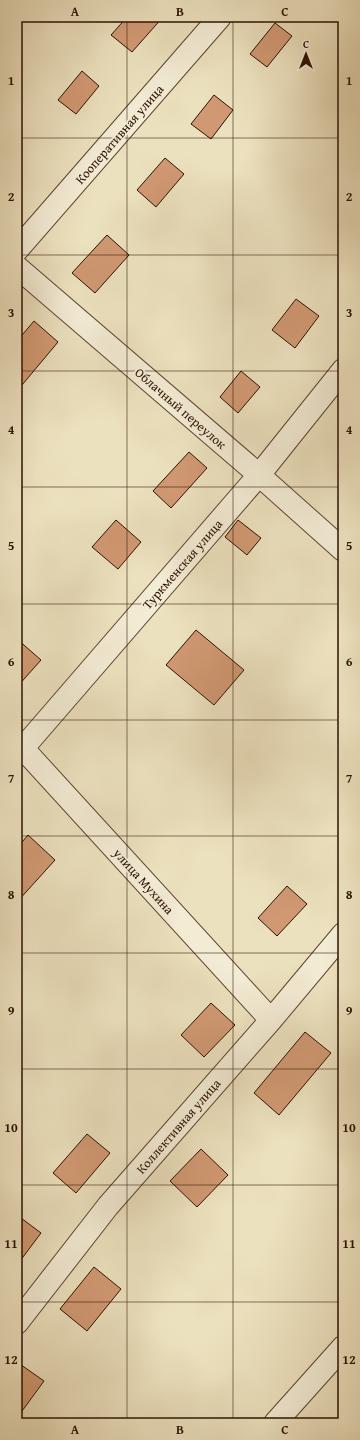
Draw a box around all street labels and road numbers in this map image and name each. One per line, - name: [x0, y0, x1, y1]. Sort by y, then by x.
- street label: Кооперативная улица: [71, 80, 169, 188]
- street label: Облачный переулок: [131, 363, 231, 454]
- street label: Туркменская улица: [138, 514, 227, 614]
- street label: улица Мухина: [108, 843, 179, 919]
- street label: Коллективная улица: [132, 1074, 226, 1178]

